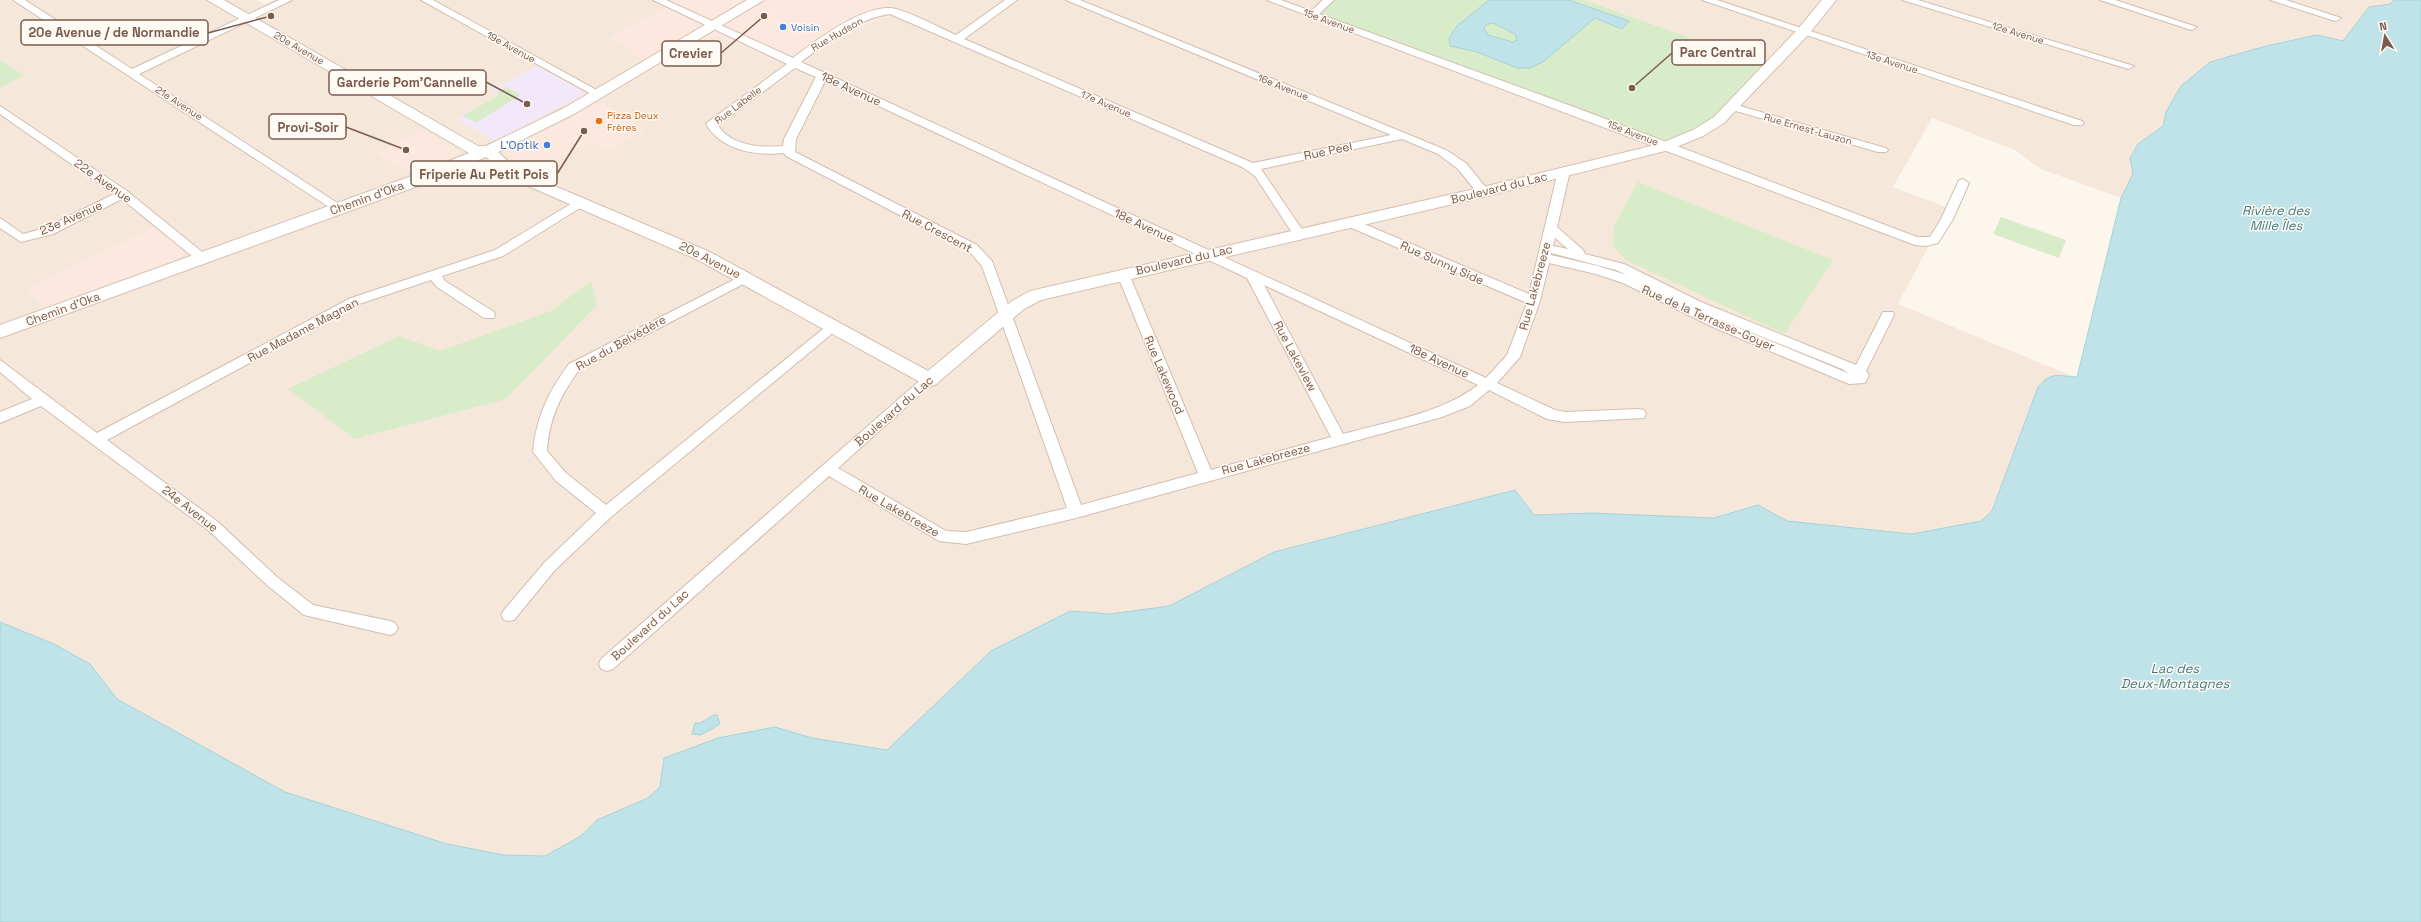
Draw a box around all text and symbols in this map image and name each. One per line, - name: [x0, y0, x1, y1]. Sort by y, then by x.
- street label: 15e Avenue: [1301, 6, 1357, 36]
- street label: Rue Hudson: [809, 14, 865, 54]
- north arrow: [2365, 16, 2405, 56]
- street label: 12e Avenue: [1990, 19, 2046, 47]
- text: N: [2378, 19, 2388, 34]
- callout: 20e Avenue / de Normandie: [21, 20, 208, 45]
- place label: Voisin: [791, 21, 819, 34]
- marker: Voisin: [778, 22, 788, 32]
- text: 20e Avenue / de Normandie: [28, 24, 200, 41]
- street label: 20e Avenue: [271, 28, 327, 68]
- street label: 19e Avenue: [484, 28, 538, 66]
- callout: Parc Central: [1672, 40, 1765, 65]
- callout: Crevier: [662, 41, 721, 66]
- text: Parc Central: [1680, 44, 1756, 61]
- text: Crevier: [669, 45, 713, 62]
- street label: 13e Avenue: [1864, 47, 1920, 77]
- street label: 18e Avenue: [818, 68, 884, 110]
- callout: Garderie Pom'Cannelle: [329, 70, 486, 95]
- street label: 16e Avenue: [1256, 71, 1311, 103]
- text: Garderie Pom'Cannelle: [337, 74, 477, 91]
- street label: 21e Avenue: [153, 83, 205, 123]
- street label: Rue Labelle: [712, 83, 764, 127]
- street label: 17e Avenue: [1079, 88, 1133, 120]
- place label: Pizza Deux Frères: [607, 109, 659, 134]
- street label: Rue Ernest-Lauzon: [1762, 110, 1854, 148]
- callout: Provi-Soir: [269, 114, 346, 139]
- marker: Pizza Deux Frères: [594, 116, 604, 126]
- street label: 15e Avenue: [1606, 117, 1661, 149]
- text: Provi-Soir: [277, 119, 339, 136]
- place label: L'Optik: [500, 137, 540, 153]
- street label: Rue Peel: [1302, 138, 1354, 164]
- marker: L'Optik: [542, 140, 552, 150]
- street label: 22e Avenue: [71, 155, 135, 207]
- callout: Friperie Au Petit Pois: [411, 161, 557, 186]
- text: Friperie Au Petit Pois: [419, 166, 549, 183]
- street label: Boulevard du Lac: [1449, 168, 1549, 208]
- street label: Chemin d'Oka: [328, 177, 406, 219]
- street label: 23e Avenue: [37, 197, 105, 239]
- water label: Rivière des Mille Îles: [2242, 202, 2311, 234]
- street label: 18e Avenue: [1111, 205, 1177, 247]
- street label: Rue Crescent: [899, 206, 975, 256]
- street label: Rue Sunny Side: [1398, 237, 1486, 289]
- street label: 20e Avenue: [676, 238, 744, 282]
- street label: Rue Lakebreeze: [1516, 240, 1554, 332]
- street label: Boulevard du Lac: [1134, 241, 1234, 279]
- street label: Rue de la Terrasse-Goyer: [1639, 281, 1777, 355]
- street label: Chemin d'Oka: [24, 288, 102, 330]
- street label: Rue Madame Magnan: [245, 294, 361, 366]
- street label: Rue du Belvédère: [573, 312, 669, 374]
- street label: Rue Lakeview: [1270, 318, 1320, 394]
- street label: Rue Lakewood: [1140, 333, 1188, 417]
- street label: 18e Avenue: [1406, 340, 1472, 382]
- street label: Boulevard du Lac: [851, 372, 937, 450]
- street label: Rue Lakebreeze: [1220, 440, 1312, 478]
- street label: Rue Lakebreeze: [856, 481, 942, 541]
- street label: 24e Avenue: [159, 482, 221, 536]
- street label: Boulevard du Lac: [608, 586, 692, 664]
- water label: Lac des Deux-Montagnes: [2121, 660, 2230, 692]

